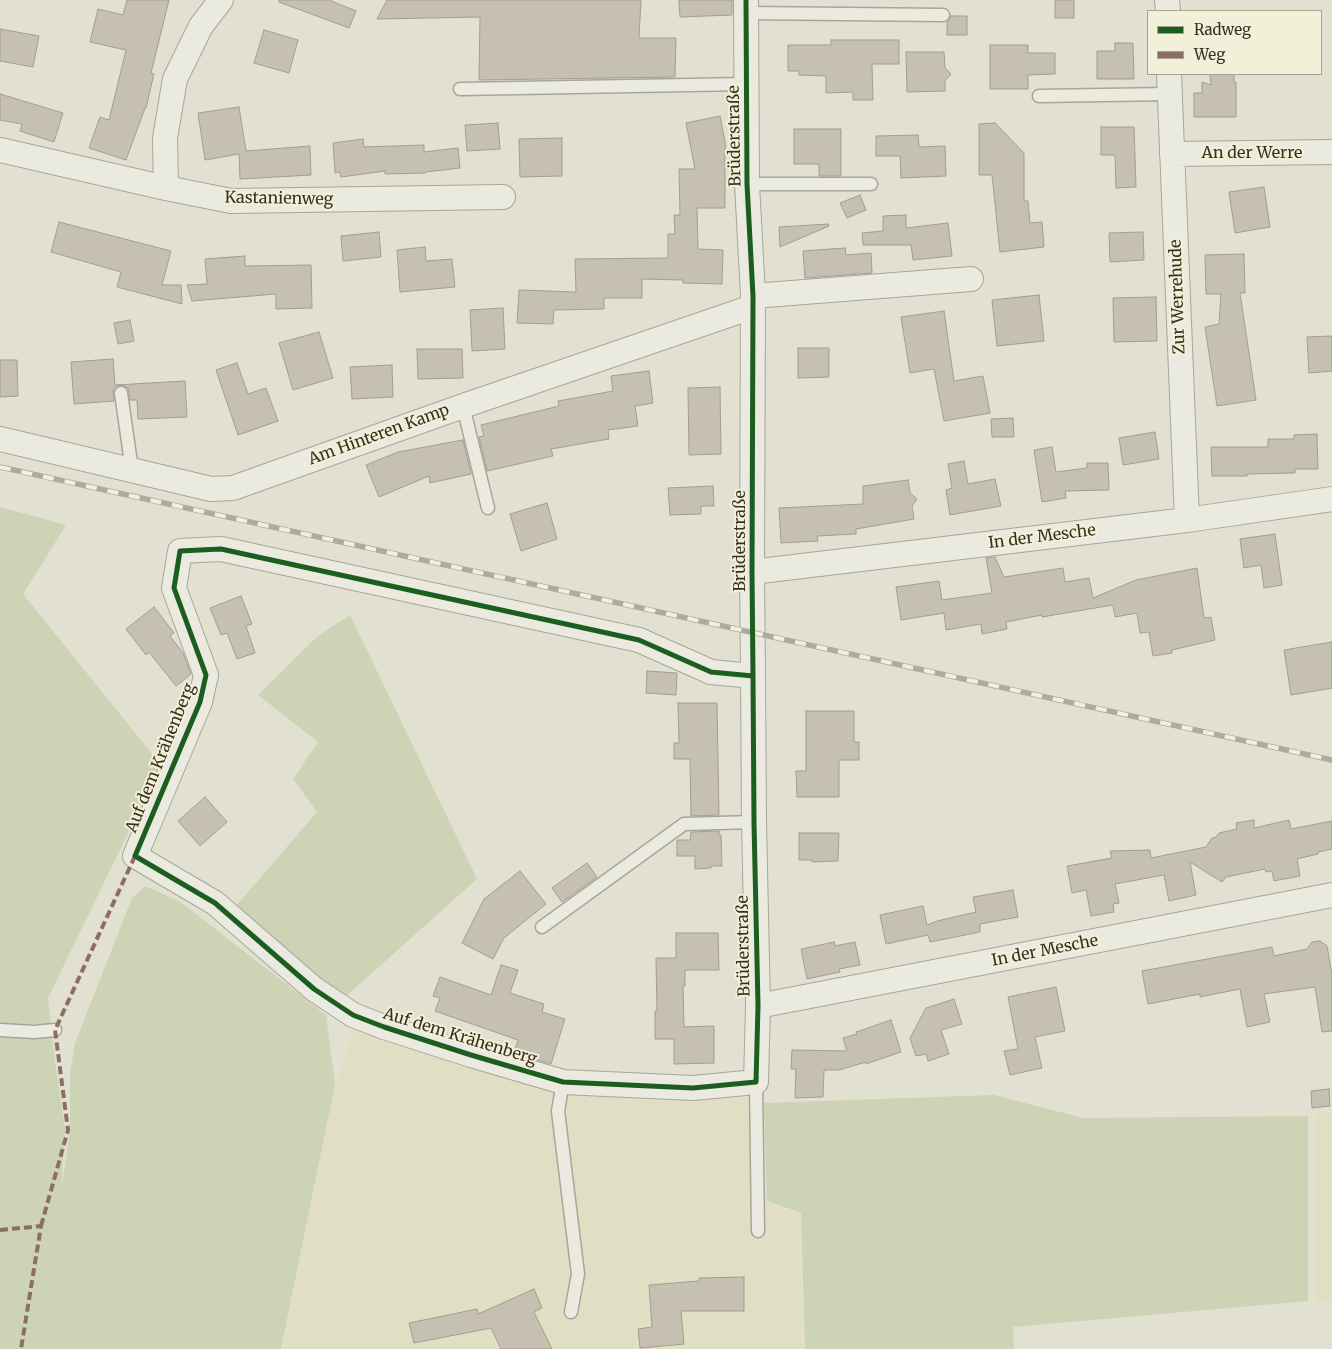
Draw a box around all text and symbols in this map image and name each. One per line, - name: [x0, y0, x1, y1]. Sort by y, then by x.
- legend: [1147, 10, 1322, 75]
- text: Radweg: [1194, 20, 1251, 39]
- text: Weg: [1194, 45, 1225, 64]
- street label: Brüderstraße: [725, 85, 745, 187]
- street label: An der Werre: [1202, 143, 1302, 163]
- street label: Kastanienweg: [224, 188, 334, 210]
- street label: Zur Werrehude: [1166, 239, 1190, 355]
- street label: Am Hinteren Kamp: [306, 401, 452, 469]
- street label: Brüderstraße: [730, 490, 750, 592]
- street label: In der Mesche: [987, 521, 1097, 553]
- street label: Auf dem Krähenberg: [122, 680, 200, 836]
- street label: Brüderstraße: [734, 895, 754, 997]
- street label: In der Mesche: [990, 931, 1100, 971]
- street label: Auf dem Krähenberg: [381, 1004, 539, 1070]

